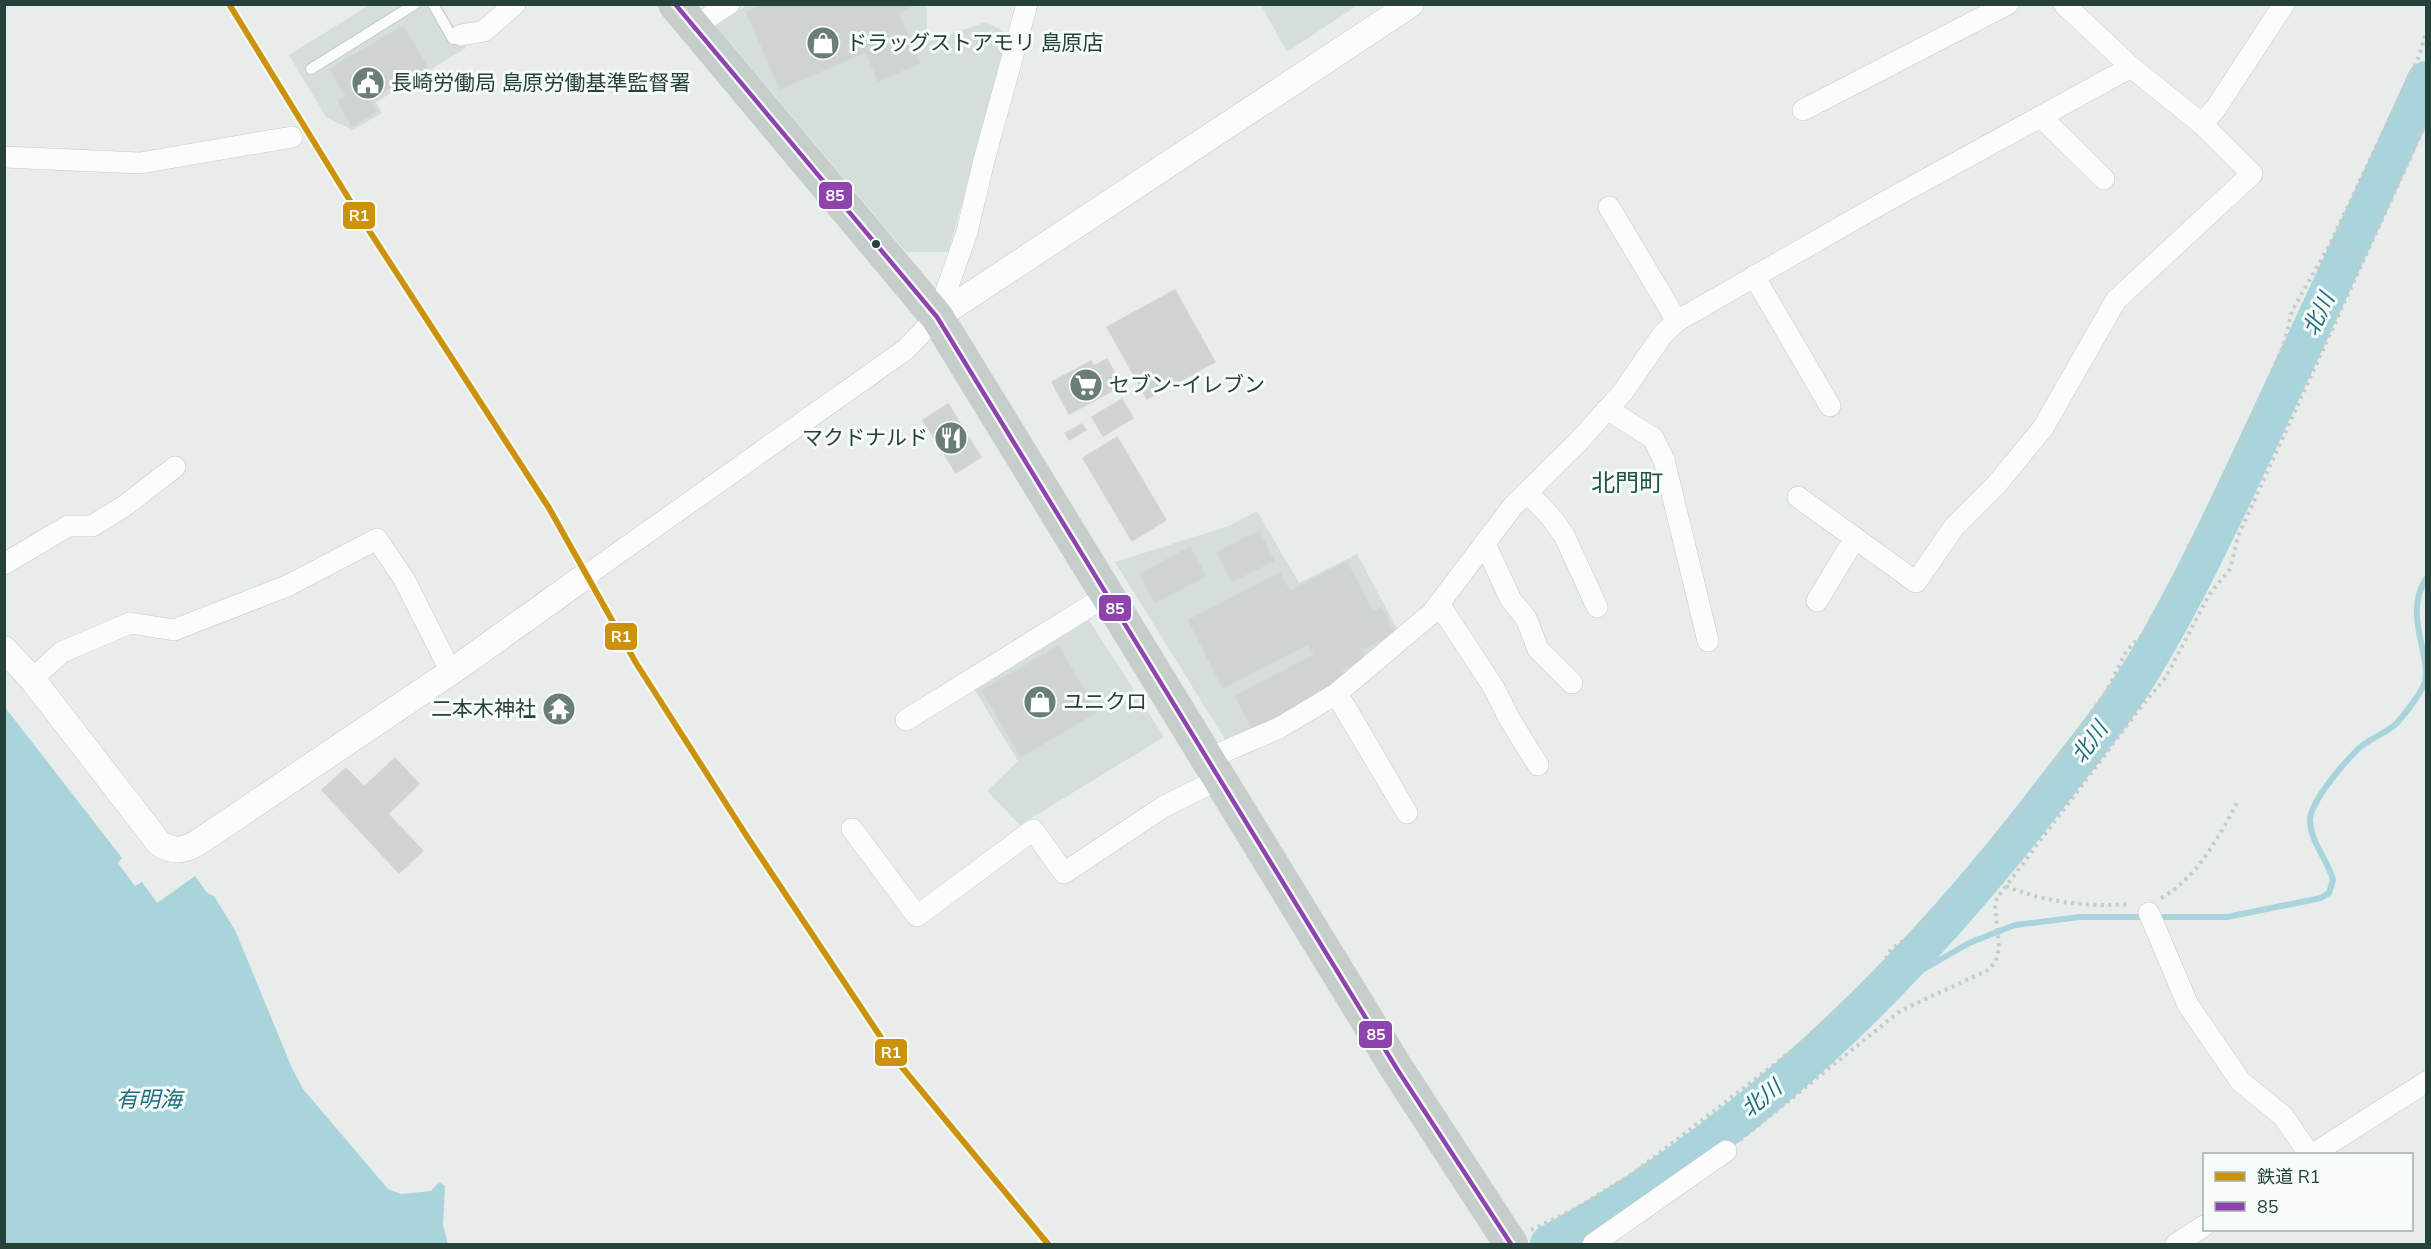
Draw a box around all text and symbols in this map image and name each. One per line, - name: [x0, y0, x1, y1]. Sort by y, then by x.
- shop icon: ドラッグストアモリ 島原店: [805, 25, 841, 61]
- place label: ドラッグストアモリ 島原店: [846, 29, 1103, 57]
- public building icon: 長崎労働局 島原労働基準監督署: [350, 65, 386, 101]
- place label: 長崎労働局 島原労働基準監督署: [391, 69, 690, 97]
- line badge: 85: [818, 181, 853, 210]
- text: 85: [825, 185, 845, 207]
- line badge: R1: [342, 201, 376, 230]
- text: R1: [349, 205, 369, 227]
- unlabelled marker: [870, 238, 882, 250]
- water label: 北川: [2296, 286, 2343, 341]
- supermarket icon: セブン-イレブン: [1068, 367, 1104, 403]
- place label: セブン-イレブン: [1109, 371, 1265, 399]
- restaurant icon: マクドナルド: [933, 420, 969, 456]
- place label: マクドナルド: [802, 424, 928, 452]
- district label: 北門町: [1591, 467, 1663, 499]
- line badge: 85: [1098, 594, 1132, 622]
- text: 85: [1105, 598, 1125, 620]
- line badge: R1: [604, 622, 638, 651]
- text: R1: [611, 626, 631, 648]
- shop icon: ユニクロ: [1022, 684, 1058, 720]
- place label: ユニクロ: [1063, 688, 1147, 716]
- temple icon: 二本木神社: [541, 691, 577, 727]
- place label: 二本木神社: [431, 695, 536, 723]
- water label: 北川: [2065, 714, 2116, 769]
- line badge: 85: [1358, 1020, 1393, 1049]
- text: 85: [1366, 1024, 1386, 1046]
- line badge: R1: [874, 1038, 908, 1067]
- text: R1: [881, 1042, 901, 1064]
- water label: 北川: [1735, 1072, 1790, 1124]
- water label: 有明海: [116, 1085, 185, 1115]
- legend: [2203, 1153, 2413, 1231]
- text: 鉄道 R1: [2257, 1165, 2320, 1189]
- text: 85: [2257, 1195, 2279, 1219]

